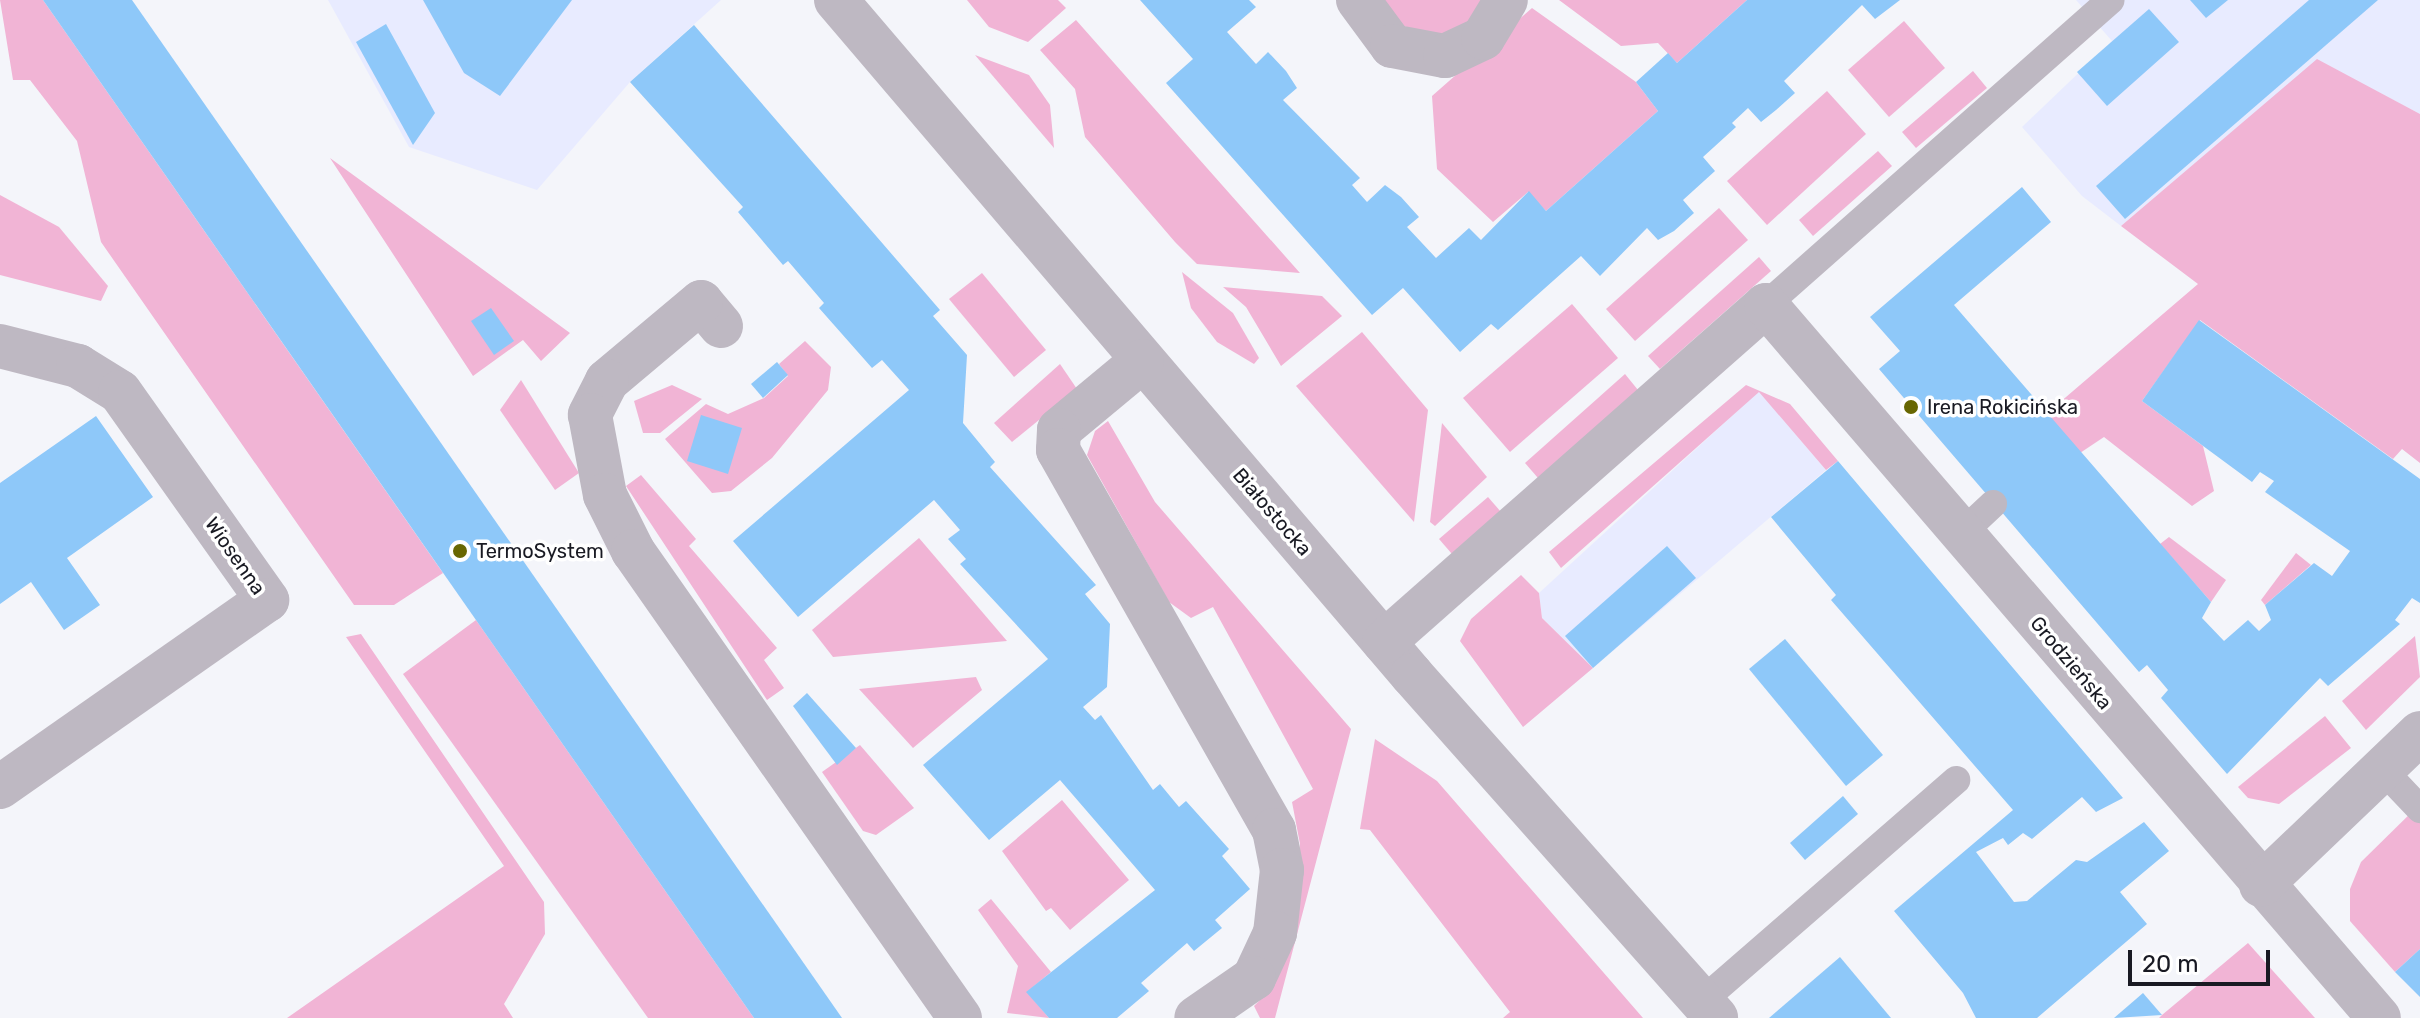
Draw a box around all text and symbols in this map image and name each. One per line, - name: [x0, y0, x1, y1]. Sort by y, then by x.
- place label: Irena Rokicińska: [1927, 395, 2078, 419]
- marker: Irena Rokicińska: [1902, 398, 1920, 416]
- street label: Białostocka: [1228, 463, 1316, 561]
- street label: Wiosenna: [200, 513, 270, 599]
- place label: TermoSystem: [476, 539, 604, 563]
- marker: TermoSystem: [451, 542, 469, 560]
- street label: Grodzieńska: [2025, 612, 2117, 714]
- scale bar: [2132, 934, 2274, 984]
- text: 20 m: [2142, 950, 2199, 978]

